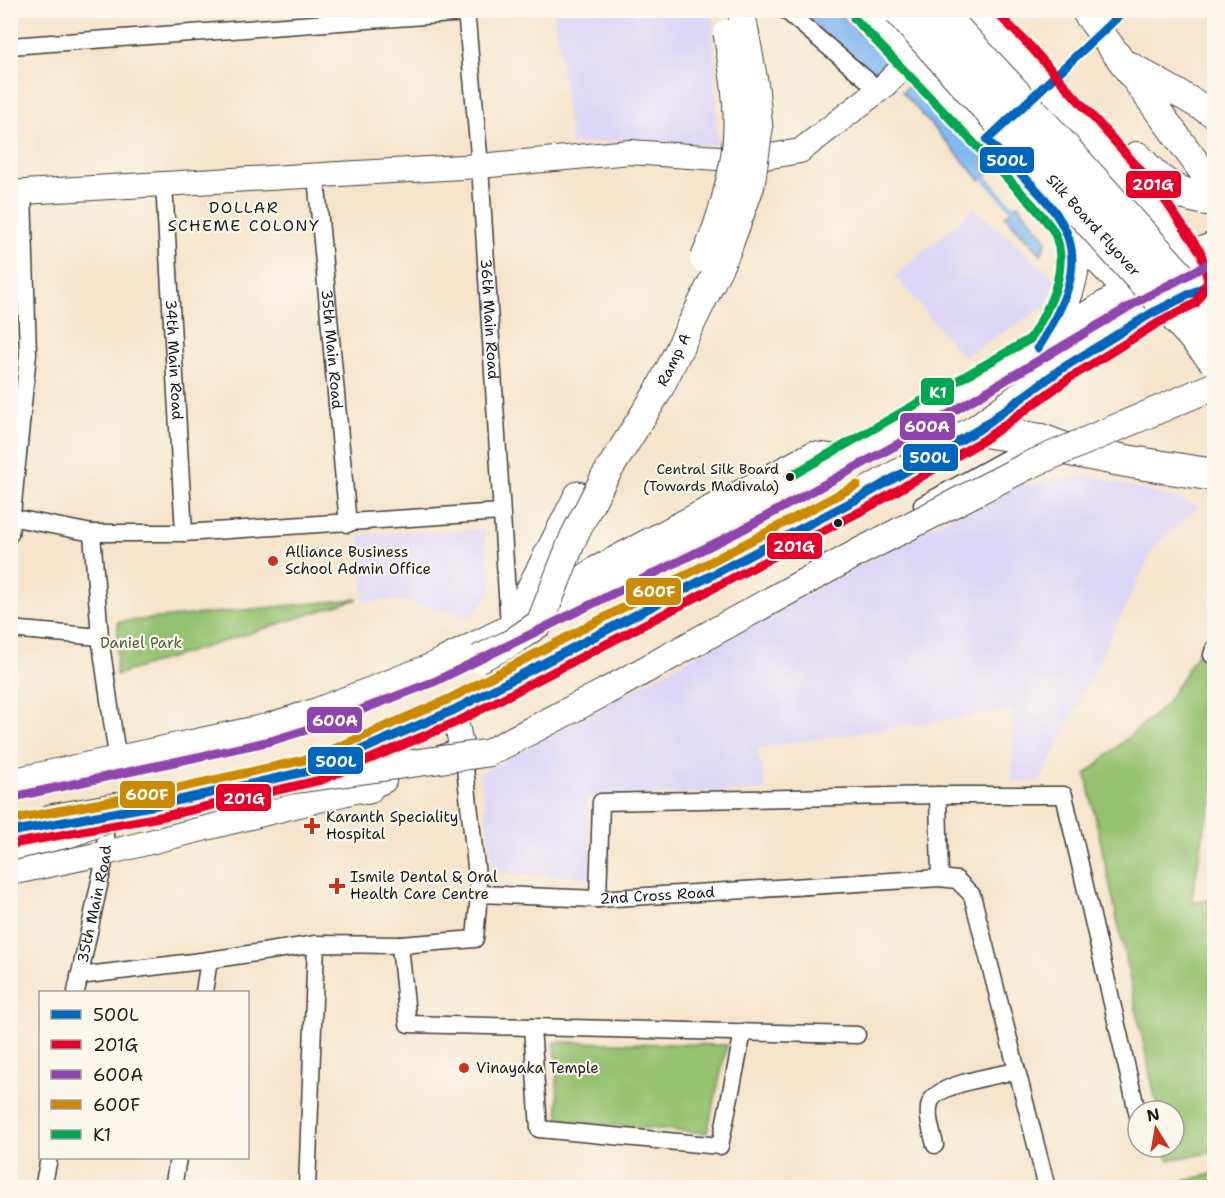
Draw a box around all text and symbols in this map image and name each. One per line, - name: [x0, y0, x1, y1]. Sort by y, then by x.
- line badge: 500L: [979, 146, 1035, 174]
- text: 500L: [987, 150, 1028, 171]
- street label: Silk Board Flyover: [1042, 170, 1145, 281]
- line badge: 201G: [1125, 170, 1182, 199]
- text: 201G: [1132, 174, 1174, 195]
- district label: DOLLAR SCHEME COLONY: [168, 197, 320, 236]
- street label: 36th Main Road: [476, 258, 503, 381]
- street label: 35th Main Road: [316, 289, 347, 410]
- street label: 34th Main Road: [161, 299, 188, 421]
- street label: Ramp A: [652, 330, 695, 390]
- line badge: K1: [920, 377, 955, 406]
- text: K1: [929, 382, 947, 403]
- line badge: 600A: [899, 412, 956, 441]
- text: 600A: [904, 416, 950, 437]
- line badge: 500L: [902, 443, 959, 472]
- text: 500L: [910, 447, 951, 468]
- place label: Central Silk Board (Towards Madivala): [643, 460, 779, 495]
- marker: Central Silk Board (Towards Madivala): [784, 471, 796, 483]
- unlabelled marker: [832, 517, 844, 529]
- line badge: 201G: [766, 532, 823, 560]
- text: 201G: [773, 536, 815, 557]
- place label: Alliance Business School Admin Office: [285, 542, 431, 579]
- marker: Alliance Business School Admin Office: [266, 554, 280, 568]
- line badge: 600F: [625, 577, 682, 606]
- text: 600F: [633, 581, 675, 602]
- park label: Daniel Park: [100, 633, 182, 653]
- line badge: 600A: [306, 706, 363, 734]
- text: 600A: [312, 710, 358, 731]
- line badge: 500L: [307, 746, 364, 775]
- text: 500L: [316, 751, 357, 772]
- line badge: 600F: [119, 780, 176, 809]
- line badge: 201G: [215, 783, 272, 812]
- text: 600F: [126, 784, 168, 805]
- text: 201G: [223, 788, 265, 809]
- place label: Karanth Speciality Hospital: [326, 807, 458, 844]
- marker: Karanth Speciality Hospital: [303, 817, 321, 835]
- street label: 35th Main Road: [73, 844, 116, 965]
- place label: Ismile Dental & Oral Health Care Centre: [350, 867, 498, 904]
- marker: Ismile Dental & Oral Health Care Centre: [328, 877, 346, 895]
- street label: 2nd Cross Road: [599, 882, 716, 909]
- legend: [39, 991, 249, 1159]
- text: 500L: [93, 1003, 139, 1027]
- text: 201G: [93, 1033, 139, 1057]
- place label: Vinayaka Temple: [476, 1058, 599, 1078]
- marker: Vinayaka Temple: [457, 1061, 471, 1075]
- text: 600A: [93, 1063, 143, 1087]
- text: 600F: [93, 1093, 140, 1117]
- north arrow: [1126, 1099, 1186, 1159]
- text: N: [1145, 1103, 1161, 1126]
- text: K1: [93, 1123, 111, 1147]

